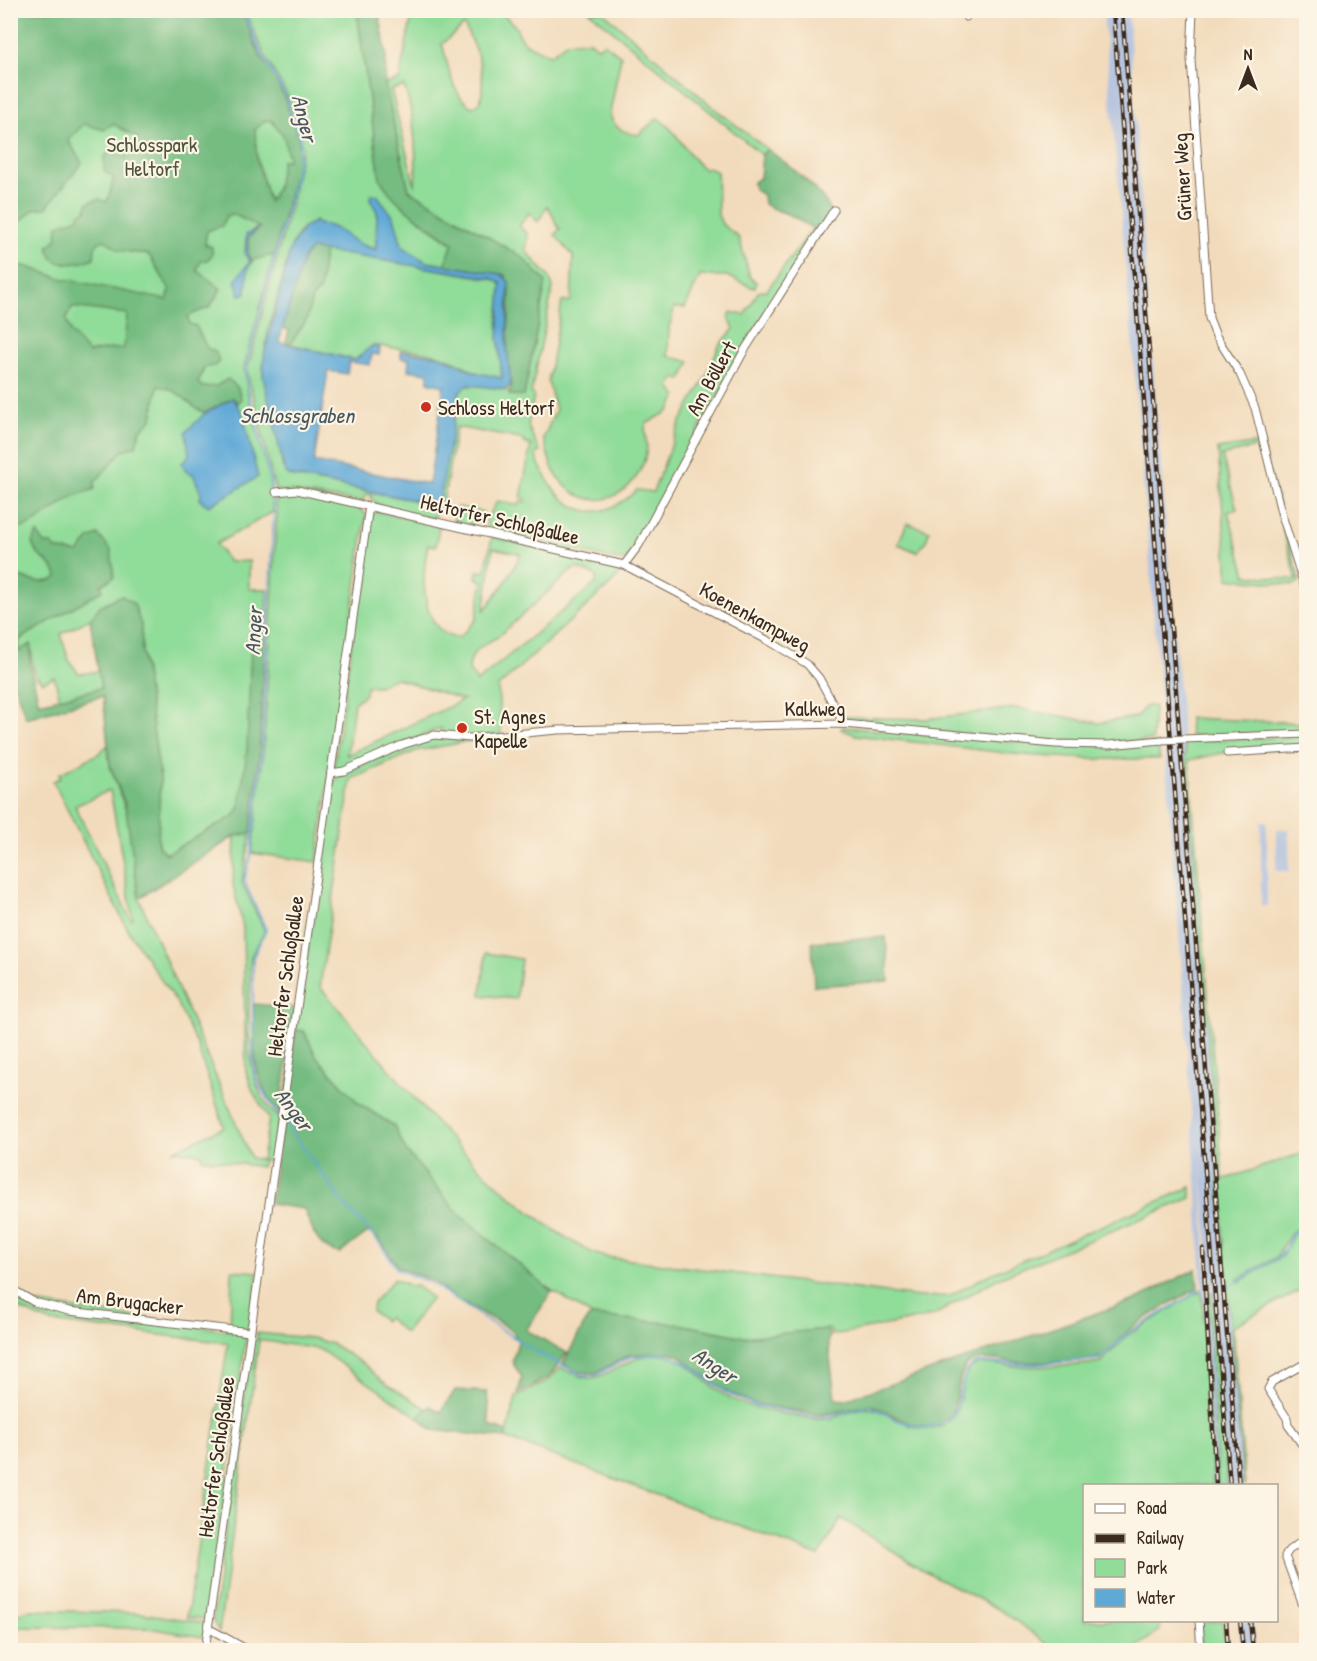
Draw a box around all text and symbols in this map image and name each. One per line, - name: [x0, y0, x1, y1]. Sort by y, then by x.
- north arrow: [1218, 39, 1278, 99]
- text: N: [1244, 43, 1253, 65]
- water label: Anger: [285, 91, 326, 147]
- park label: Schlosspark Heltorf: [107, 130, 198, 183]
- street label: Grüner Weg: [1165, 132, 1199, 222]
- street label: Am Böllert: [679, 335, 744, 421]
- place label: Schloss Heltorf: [438, 393, 555, 422]
- water label: Schlossgraben: [240, 400, 356, 430]
- marker: Schloss Heltorf: [419, 400, 433, 414]
- street label: Heltorfer Schloßallee: [418, 487, 582, 551]
- street label: Koenenkampweg: [694, 575, 816, 659]
- water label: Anger: [237, 604, 269, 656]
- street label: Kalkweg: [785, 694, 845, 723]
- place label: St. Agnes Kapelle: [474, 702, 546, 755]
- marker: St. Agnes Kapelle: [455, 721, 469, 735]
- street label: Heltorfer Schloßallee: [259, 894, 311, 1058]
- water label: Anger: [268, 1081, 322, 1139]
- street label: Am Brugacker: [75, 1280, 185, 1322]
- water label: Anger: [687, 1339, 745, 1392]
- street label: Heltorfer Schloßallee: [190, 1375, 242, 1539]
- legend: [1083, 1484, 1278, 1622]
- text: Road: [1137, 1495, 1167, 1520]
- text: Railway: [1137, 1525, 1184, 1550]
- text: Park: [1137, 1555, 1168, 1580]
- text: Water: [1137, 1585, 1175, 1610]

